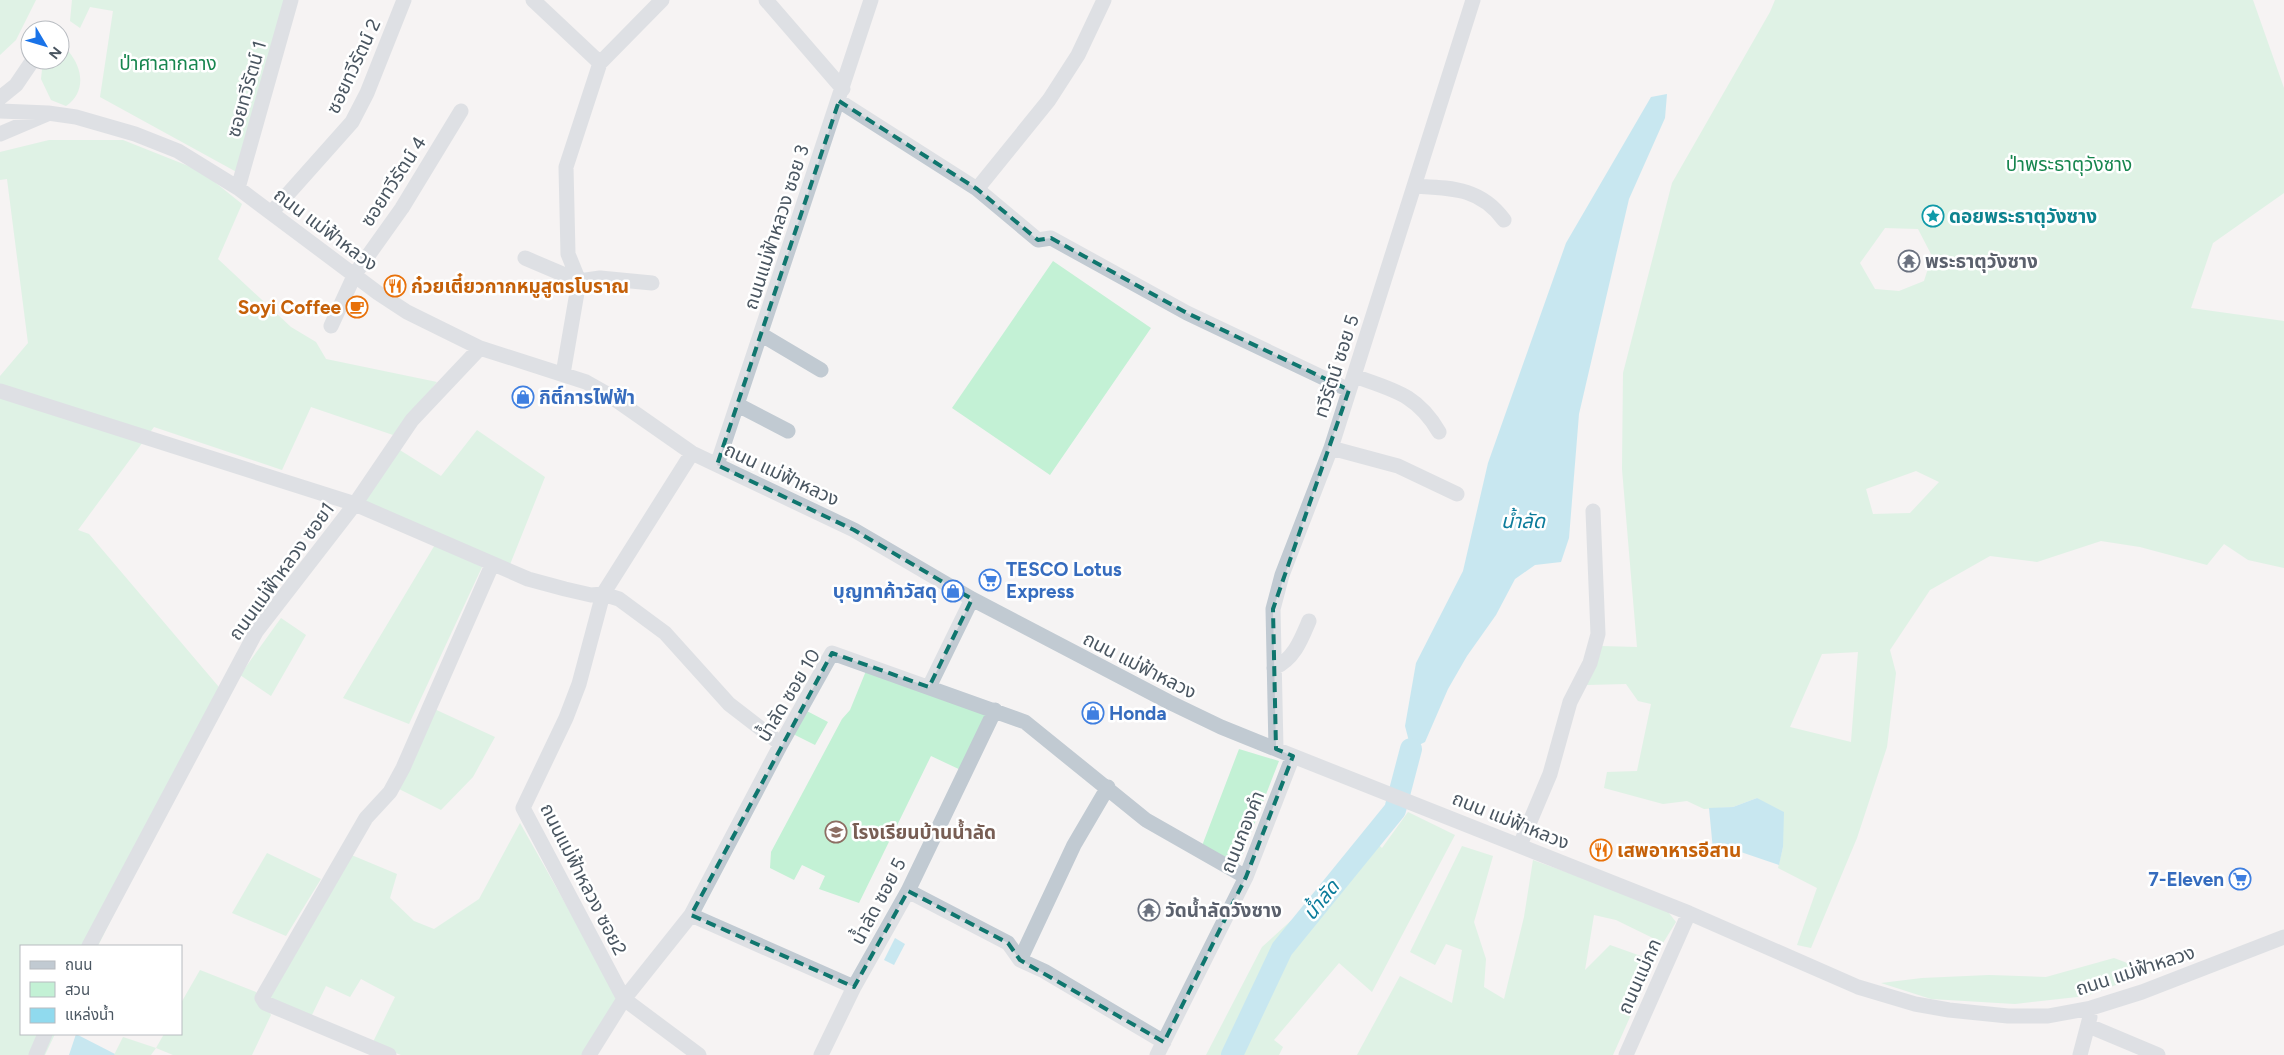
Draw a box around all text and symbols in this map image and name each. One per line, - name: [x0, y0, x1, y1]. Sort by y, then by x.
- street label: ซอยทวีรัตน์ 2: [321, 15, 385, 117]
- north arrow: [20, 20, 70, 70]
- street label: ซอยทวีรัตน์ 1: [222, 38, 271, 140]
- text: N: [45, 43, 65, 62]
- park label: ป่าศาลากลาง: [119, 52, 217, 75]
- street label: ซอยทวีรัตน์ 4: [356, 132, 431, 231]
- street label: ถนนแม่ฟ้าหลวง ซอย 3: [739, 142, 814, 312]
- park label: ป่าพระธาตุวังซาง: [2006, 153, 2132, 176]
- street label: ถนน แม่ฟ้าหลวง: [269, 183, 382, 276]
- place icon: ดอยพระธาตุวังซาง: [1921, 204, 1945, 228]
- place label: ดอยพระธาตุวังซาง: [1949, 205, 2097, 228]
- temple icon: พระธาตุวังซาง: [1897, 249, 1921, 273]
- place label: พระธาตุวังซาง: [1925, 250, 2038, 273]
- place label: ก๋วยเตี๋ยวกากหมูสูตรโบราณ: [411, 273, 629, 298]
- restaurant icon: ก๋วยเตี๋ยวกากหมูสูตรโบราณ: [383, 274, 407, 298]
- cafe icon: Soyi Coffee: [345, 295, 369, 319]
- place label: Soyi Coffee: [238, 296, 341, 319]
- street label: ทวีรัตน์ ซอย 5: [1309, 312, 1364, 421]
- shop icon: กิติ์การไฟฟ้า: [511, 385, 535, 409]
- place label: กิติ์การไฟฟ้า: [539, 385, 635, 409]
- street label: ถนน แม่ฟ้าหลวง: [721, 438, 843, 511]
- street label: ถนนแม่ฟ้าหลวง ซอย1: [224, 498, 339, 645]
- water label: น้ำลัด: [1501, 507, 1546, 533]
- place label: TESCO Lotus Express: [1006, 558, 1122, 603]
- supermarket icon: TESCO Lotus Express: [978, 568, 1002, 592]
- shop icon: บุญทาค้าวัสดุ: [941, 579, 965, 603]
- place label: บุญทาค้าวัสดุ: [833, 580, 937, 603]
- street label: ถนน แม่ฟ้าหลวง: [1079, 627, 1200, 704]
- street label: น้ำลัด ซอย 10: [750, 644, 825, 746]
- shop icon: Honda: [1081, 701, 1105, 725]
- place label: Honda: [1109, 702, 1167, 725]
- street label: ถนน แม่ฟ้าหลวง: [1449, 787, 1573, 854]
- street label: ถนนกองคำ: [1216, 788, 1269, 877]
- street label: ถนนแม่ฟ้าหลวง ซอย2: [535, 799, 632, 959]
- place label: โรงเรียนบ้านน้ำลัด: [852, 819, 996, 844]
- school or university icon: โรงเรียนบ้านน้ำลัด: [824, 820, 848, 844]
- restaurant icon: เสพอาหารอีสาน: [1589, 838, 1613, 862]
- place label: เสพอาหารอีสาน: [1617, 839, 1741, 862]
- street label: น้ำลัด ซอย 5: [844, 853, 911, 949]
- supermarket icon: 7-Eleven: [2228, 867, 2252, 891]
- place label: 7-Eleven: [2148, 868, 2224, 891]
- water label: น้ำลัด: [1296, 874, 1345, 925]
- place label: วัดน้ำลัดวังซาง: [1165, 897, 1282, 922]
- temple icon: วัดน้ำลัดวังซาง: [1137, 898, 1161, 922]
- street label: ถนนแม่กก: [1613, 935, 1666, 1017]
- street label: ถนน แม่ฟ้าหลวง: [2073, 940, 2198, 1001]
- legend: [20, 945, 182, 1035]
- text: ถนน: [65, 956, 92, 974]
- text: สวน: [65, 981, 90, 999]
- text: แหล่งน้ำ: [65, 1004, 114, 1024]

